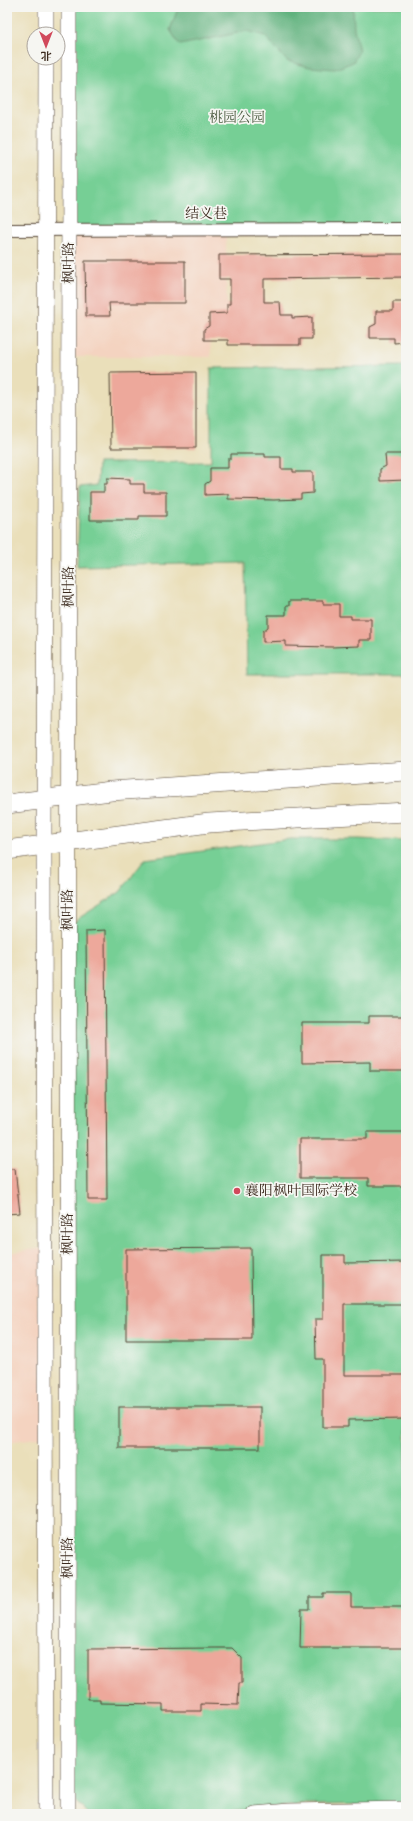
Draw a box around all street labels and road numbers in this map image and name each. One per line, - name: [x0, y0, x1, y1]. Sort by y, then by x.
- street label: 结义巷: [185, 206, 227, 221]
- street label: 枫叶路: [61, 242, 76, 284]
- street label: 枫叶路: [61, 566, 76, 608]
- street label: 枫叶路: [60, 889, 75, 931]
- street label: 枫叶路: [60, 1213, 75, 1255]
- street label: 枫叶路: [60, 1537, 75, 1579]

